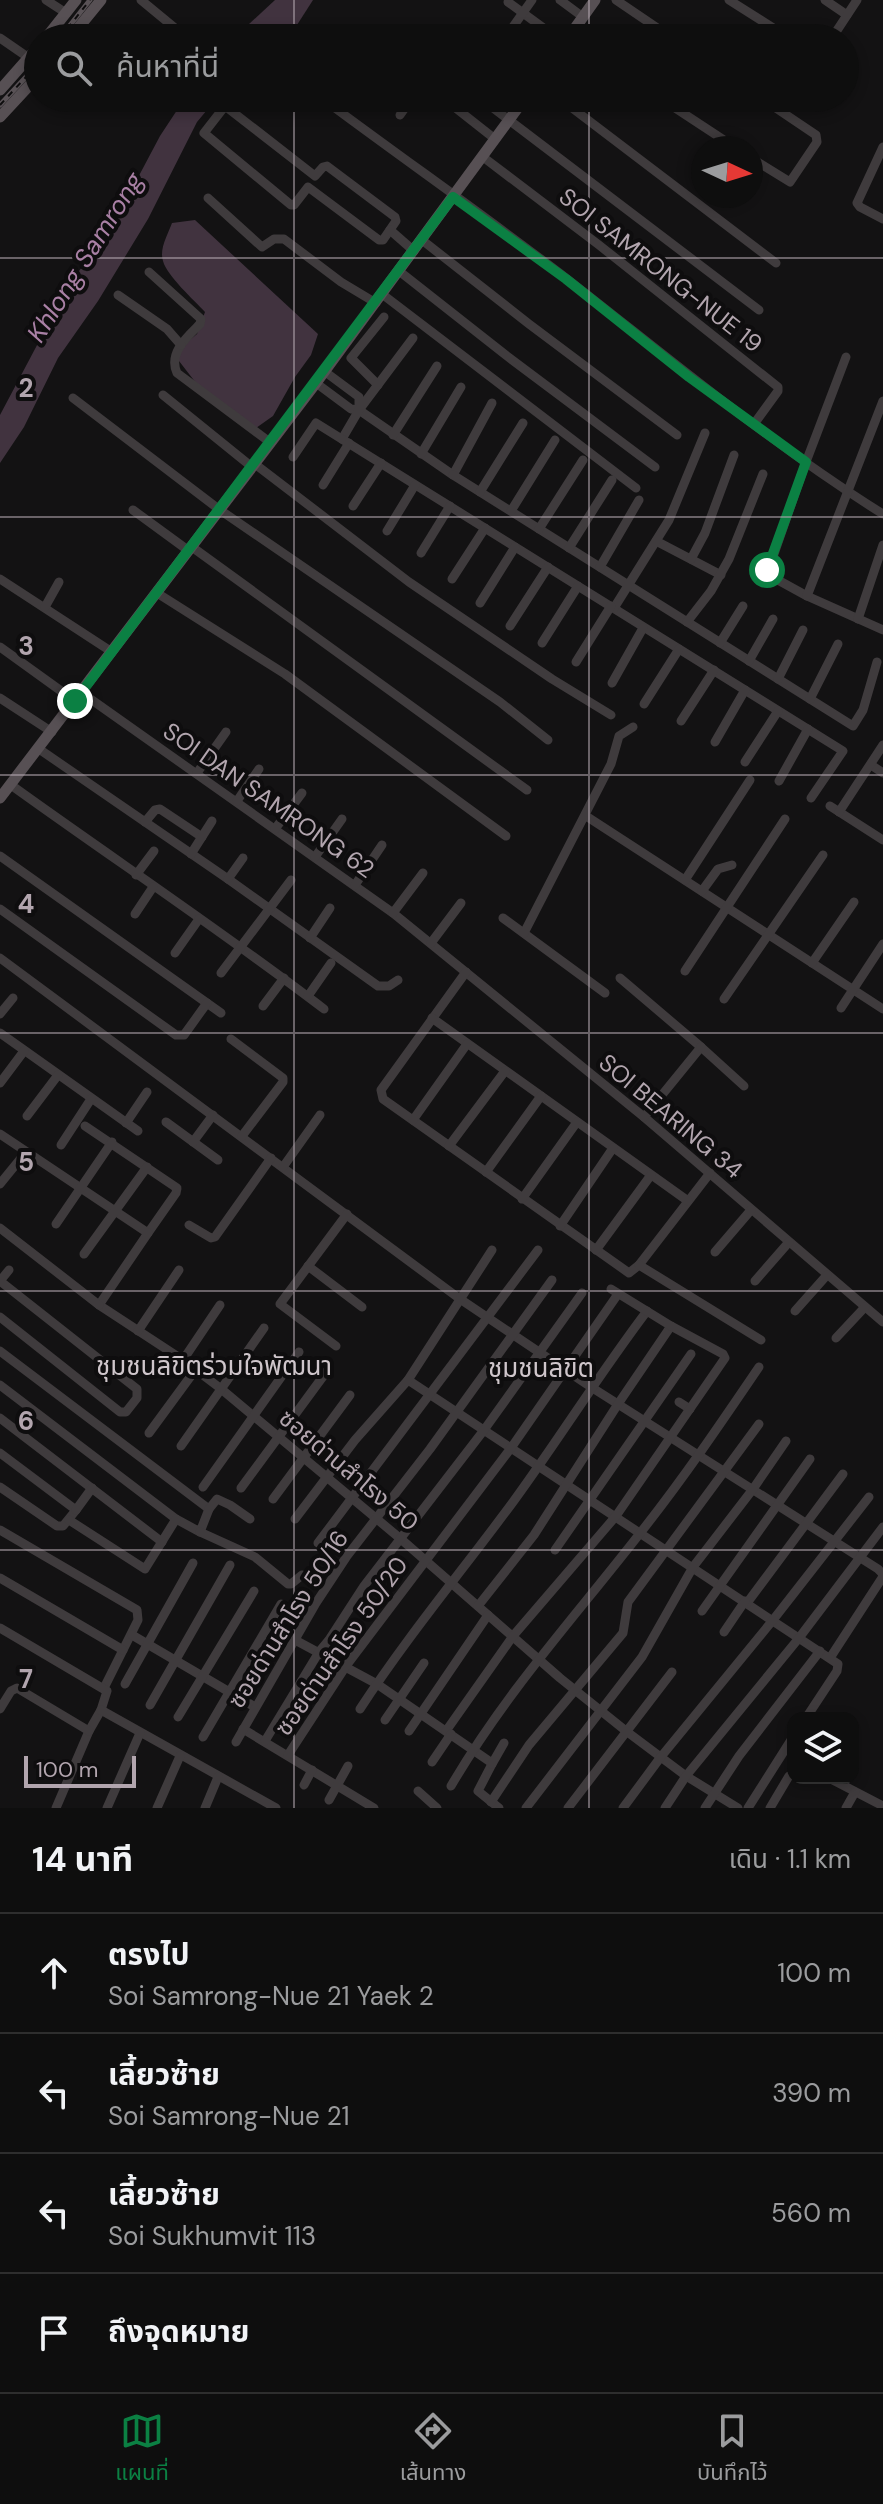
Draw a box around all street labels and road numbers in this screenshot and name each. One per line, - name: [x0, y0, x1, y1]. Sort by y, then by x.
- street label: SOI SAMRONG-NUE 19: [553, 181, 769, 359]
- street label: SOI DAN SAMRONG 62: [157, 715, 381, 885]
- street label: SOI BEARING 34: [593, 1047, 749, 1185]
- street label: ซอยด่านสำโรง 50: [273, 1402, 425, 1538]
- street label: ซอยด่านสำโรง 50/16: [221, 1524, 355, 1714]
- street label: ซอยด่านสำโรง 50/20: [268, 1550, 414, 1742]

